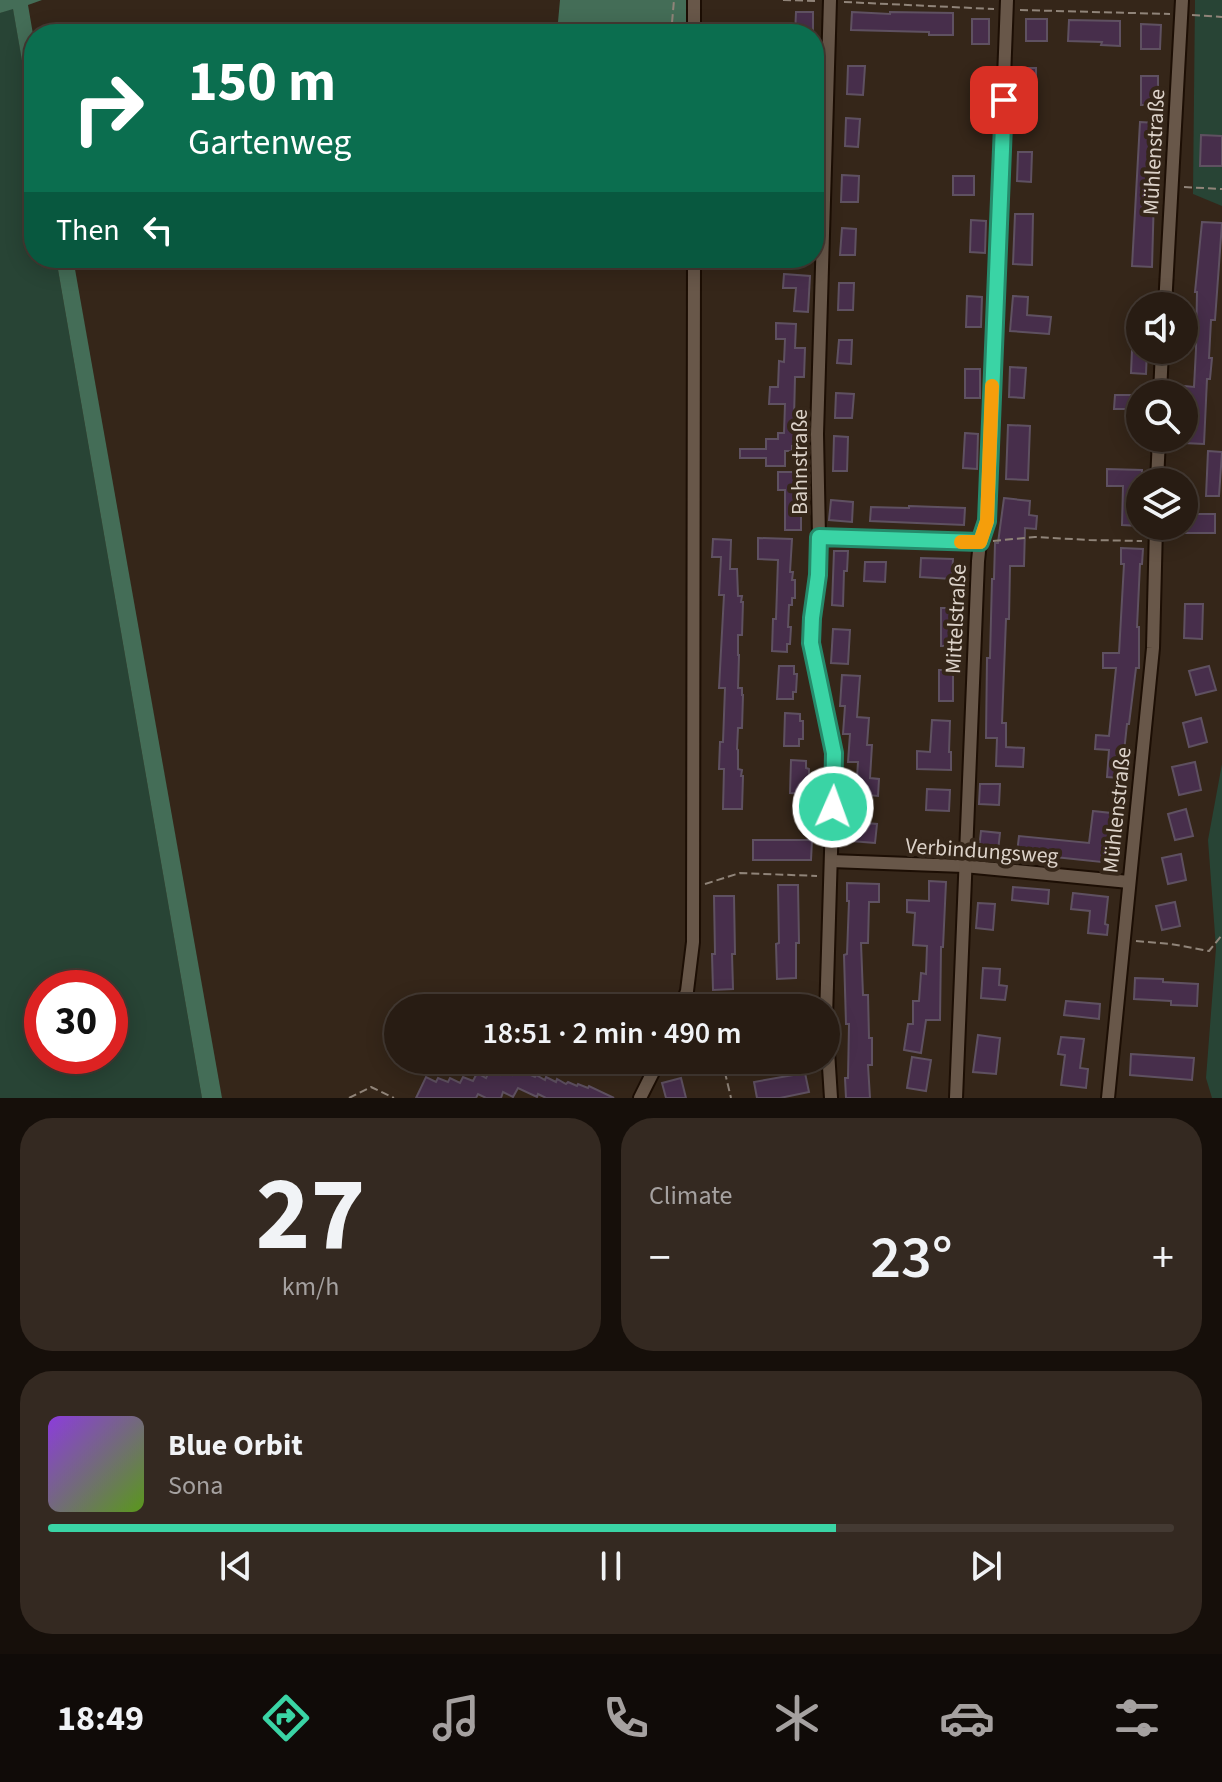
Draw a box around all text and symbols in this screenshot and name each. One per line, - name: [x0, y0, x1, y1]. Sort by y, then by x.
- text: 150 m: [188, 43, 336, 122]
- icon: right: [56, 56, 160, 160]
- pin: [970, 66, 1038, 134]
- icon: arrive: [982, 78, 1026, 122]
- street label: Mühlenstraße: [1135, 88, 1173, 216]
- text: Gartenweg: [188, 117, 351, 168]
- icon: left: [136, 208, 180, 252]
- text: Then: [56, 209, 120, 252]
- map controls: [1126, 292, 1198, 540]
- button: sound: [1126, 292, 1198, 364]
- button: search: [1126, 380, 1198, 452]
- street label: Bahnstraße: [784, 409, 816, 515]
- button: layers: [1126, 468, 1198, 540]
- street label: Mittelstraße: [937, 563, 975, 675]
- street label: Mühlenstraße: [1094, 745, 1140, 875]
- position arrow: [791, 765, 875, 849]
- street label: Verbindungsweg: [904, 830, 1059, 872]
- speed limit sign: 30: [24, 970, 128, 1074]
- text: 18:51 · 2 min · 490 m: [482, 1012, 742, 1055]
- text: 27: [256, 1142, 365, 1290]
- text: Climate: [649, 1177, 733, 1214]
- text: 23°: [870, 1216, 953, 1301]
- text: −: [649, 1227, 671, 1290]
- text: +: [1152, 1227, 1174, 1290]
- text: km/h: [282, 1268, 339, 1305]
- text: Blue Orbit: [168, 1424, 303, 1467]
- text: Sona: [168, 1467, 223, 1504]
- icon: previous: [214, 1544, 258, 1588]
- icon: pause: [589, 1544, 633, 1588]
- icon: next: [964, 1544, 1008, 1588]
- icon: directions: [258, 1690, 314, 1746]
- icon: music: [428, 1690, 484, 1746]
- icon: phone: [598, 1690, 654, 1746]
- icon: climate: [769, 1690, 825, 1746]
- icon: car: [939, 1690, 995, 1746]
- icon: filters: [1109, 1690, 1165, 1746]
- text: 18:49: [57, 1693, 144, 1744]

